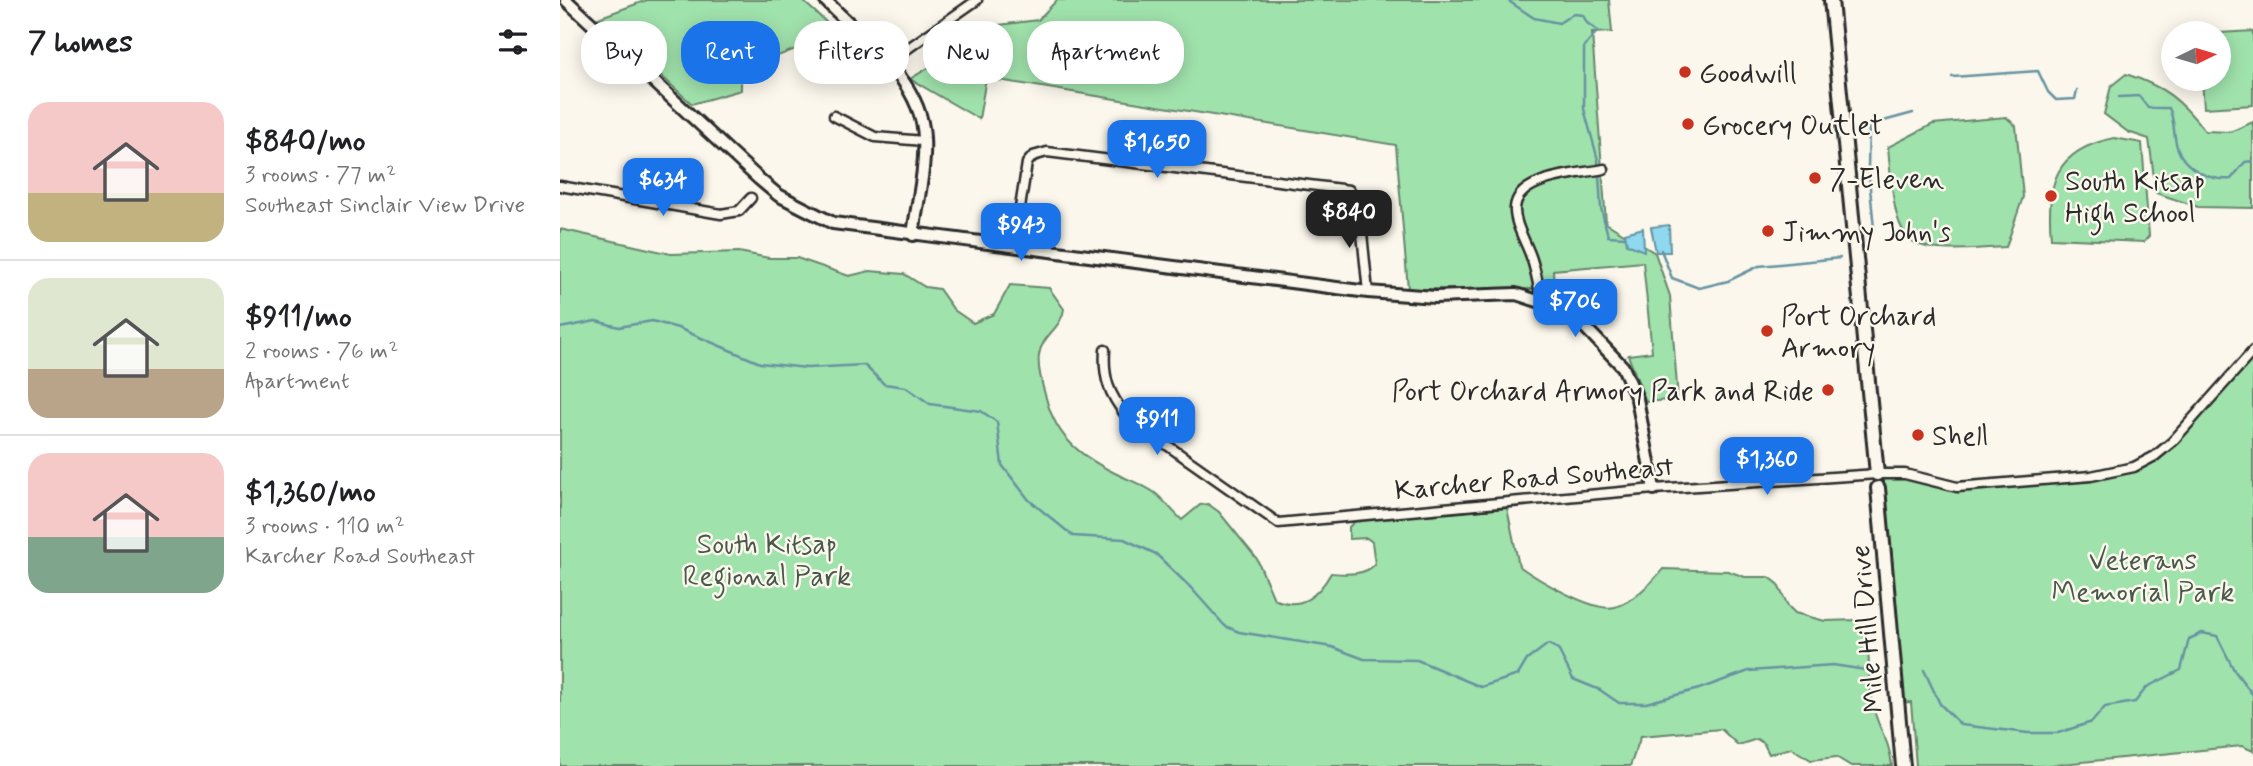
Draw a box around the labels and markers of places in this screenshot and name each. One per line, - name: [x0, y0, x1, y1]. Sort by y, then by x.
- place label: Goodwill: [1699, 56, 1797, 93]
- marker: Goodwill: [1677, 64, 1693, 80]
- place label: Grocery Outlet: [1702, 108, 1883, 145]
- marker: Grocery Outlet: [1680, 116, 1696, 132]
- pin: $1,650: [1100, 120, 1214, 180]
- pin: $634: [622, 158, 704, 218]
- place label: 7-Eleven: [1829, 162, 1944, 199]
- place label: South Kitsap High School: [2065, 164, 2205, 236]
- marker: 7-Eleven: [1807, 170, 1823, 186]
- marker: South Kitsap High School: [2043, 188, 2059, 204]
- pin: $840: [1308, 190, 1390, 250]
- pin: $943: [980, 204, 1062, 263]
- place label: Jimmy John's: [1782, 215, 1951, 252]
- marker: Jimmy John's: [1760, 223, 1776, 239]
- pin: $706: [1534, 280, 1616, 339]
- place label: Port Orchard Armory: [1781, 299, 1936, 368]
- marker: Port Orchard Armory: [1759, 323, 1775, 339]
- place label: Port Orchard Armory Park and Ride: [1392, 374, 1814, 411]
- marker: Port Orchard Armory Park and Ride: [1820, 382, 1836, 398]
- pin: $911: [1116, 398, 1198, 457]
- place label: Shell: [1932, 419, 1988, 456]
- marker: Shell: [1910, 427, 1926, 443]
- pin: $1,360: [1710, 438, 1824, 497]

